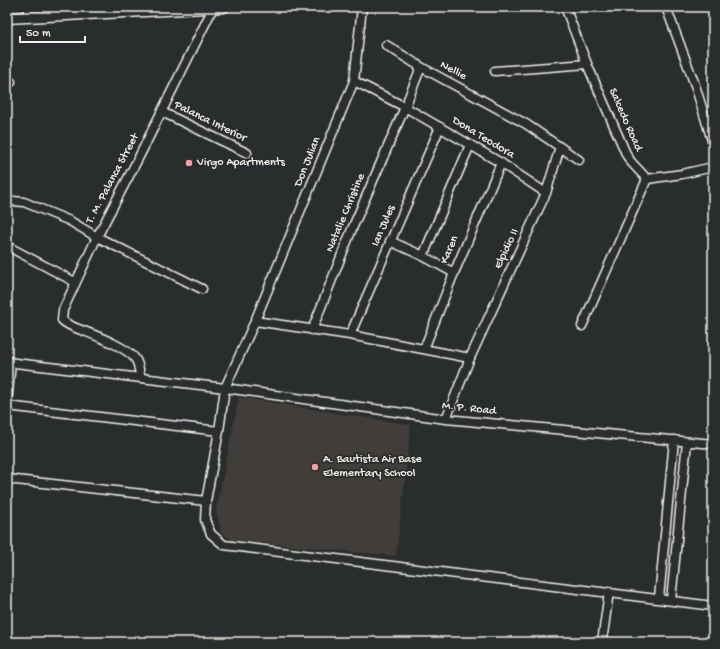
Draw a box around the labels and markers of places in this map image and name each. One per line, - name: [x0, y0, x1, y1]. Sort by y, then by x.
- place label: Virgo Apartments: [196, 156, 286, 170]
- marker: Virgo Apartments: [184, 158, 194, 168]
- place label: A. Bautista Air Base Elementary School: [323, 453, 422, 481]
- marker: A. Bautista Air Base Elementary School: [310, 462, 320, 472]

